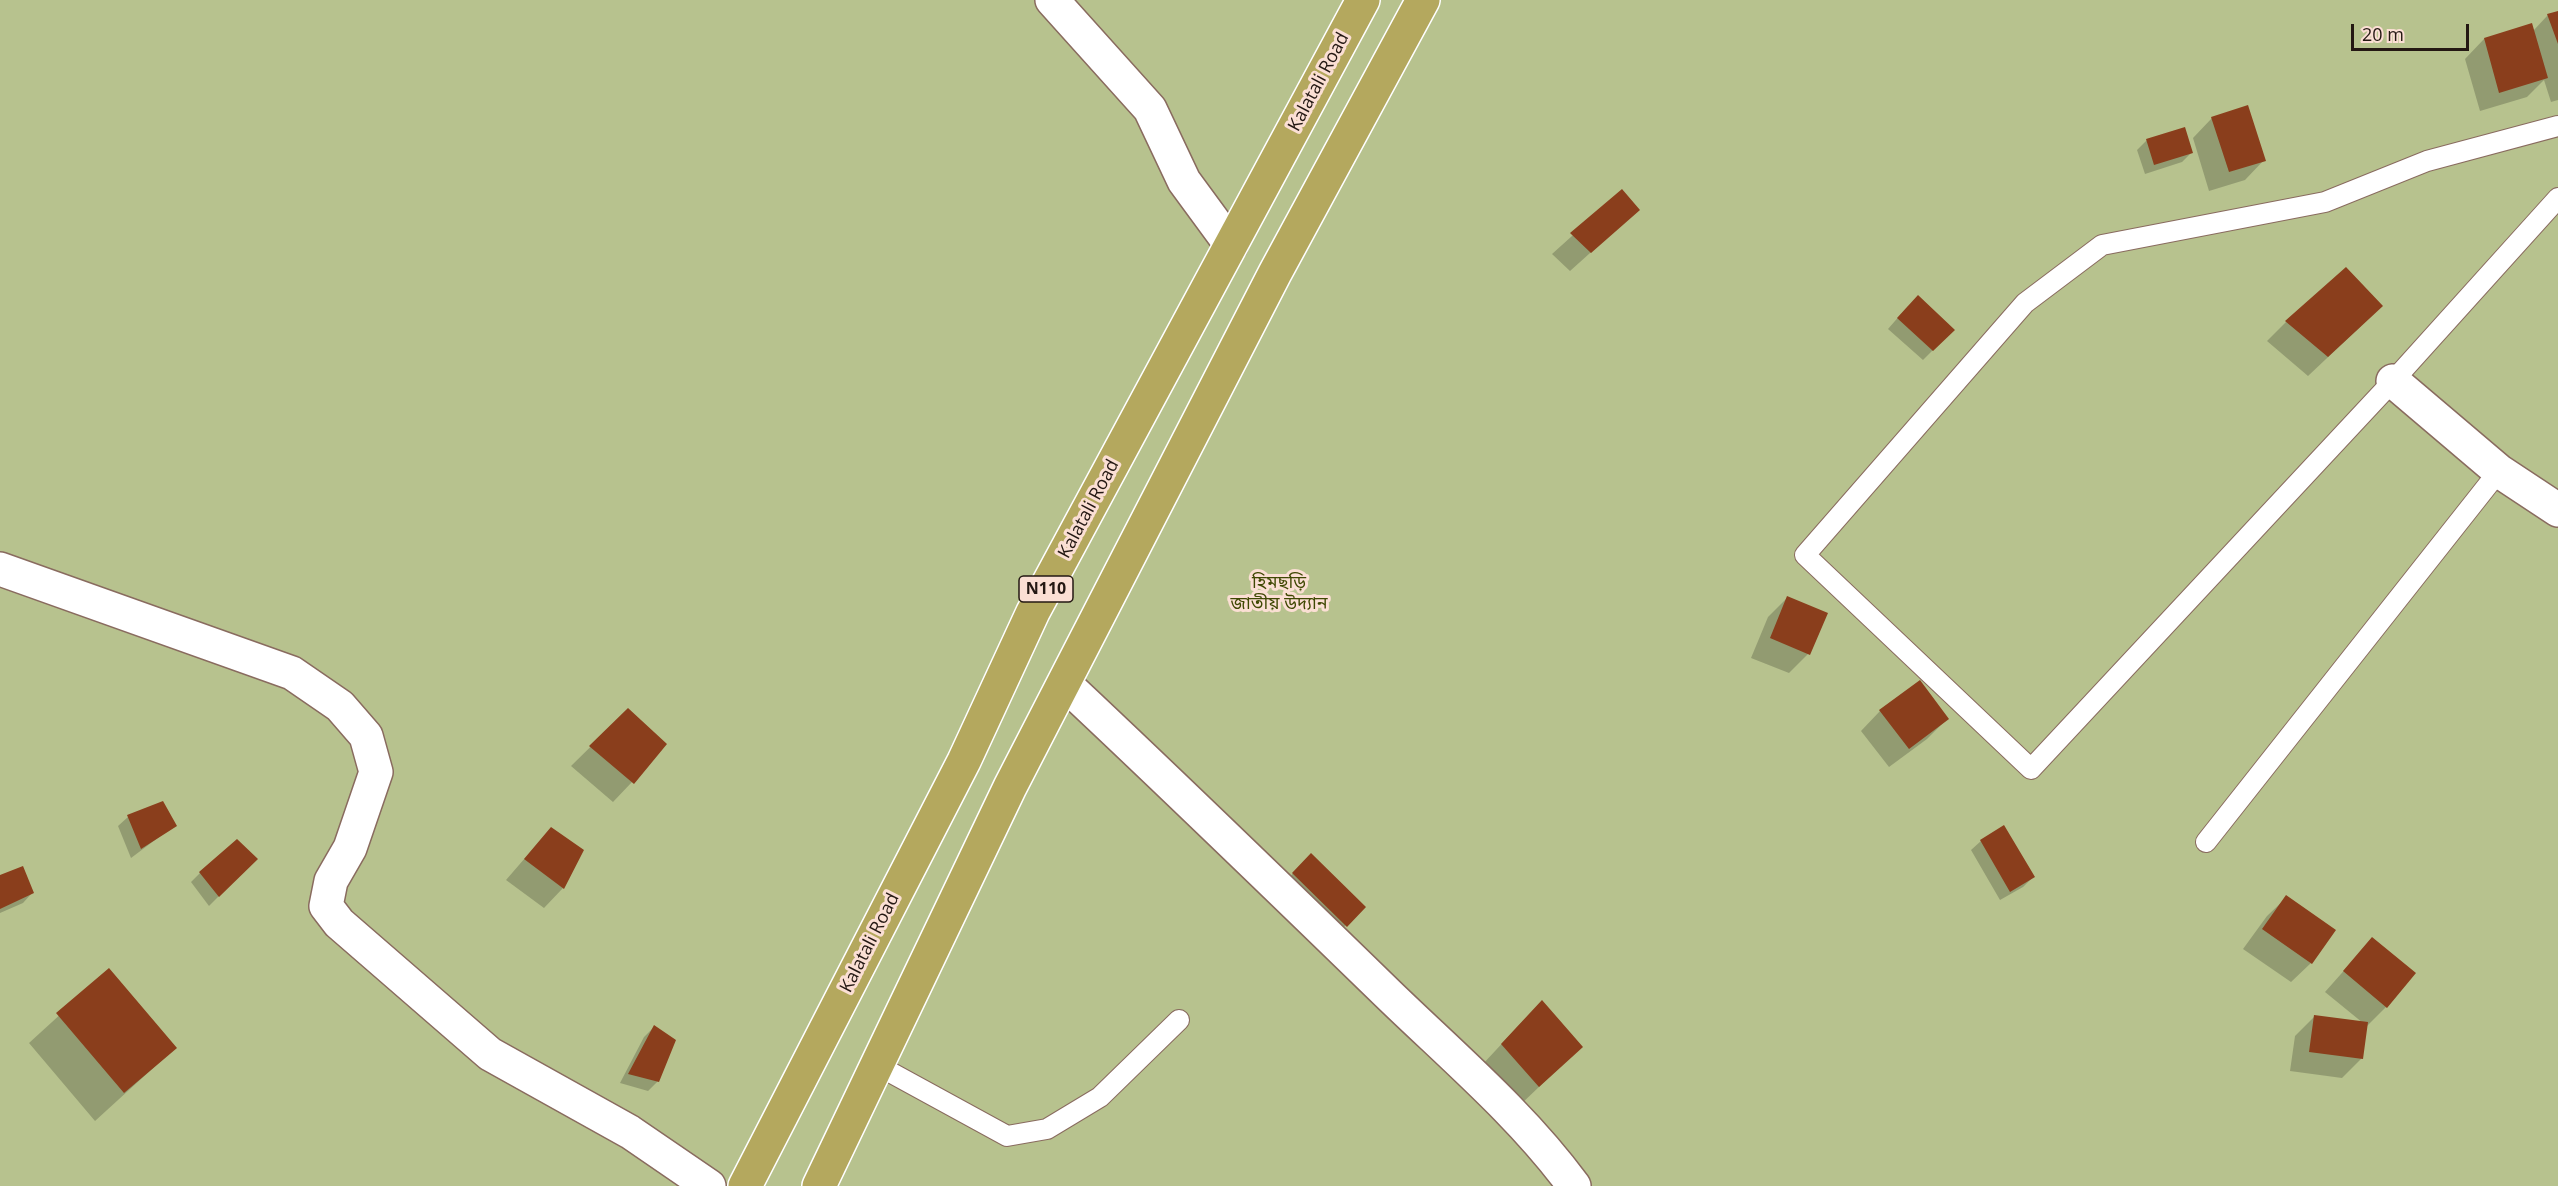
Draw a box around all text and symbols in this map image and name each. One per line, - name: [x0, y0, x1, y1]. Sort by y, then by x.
- scale bar: [2354, 12, 2472, 50]
- text: 20 m: [2362, 22, 2404, 46]
- street label: Kalatali Road: [1284, 29, 1354, 135]
- street label: Kalatali Road: [1054, 456, 1124, 562]
- park label: হিমছড়ি জাতীয় উদ্যান: [1230, 572, 1328, 614]
- road number: N110: [1019, 576, 1073, 602]
- street label: Kalatali Road: [836, 890, 904, 996]

